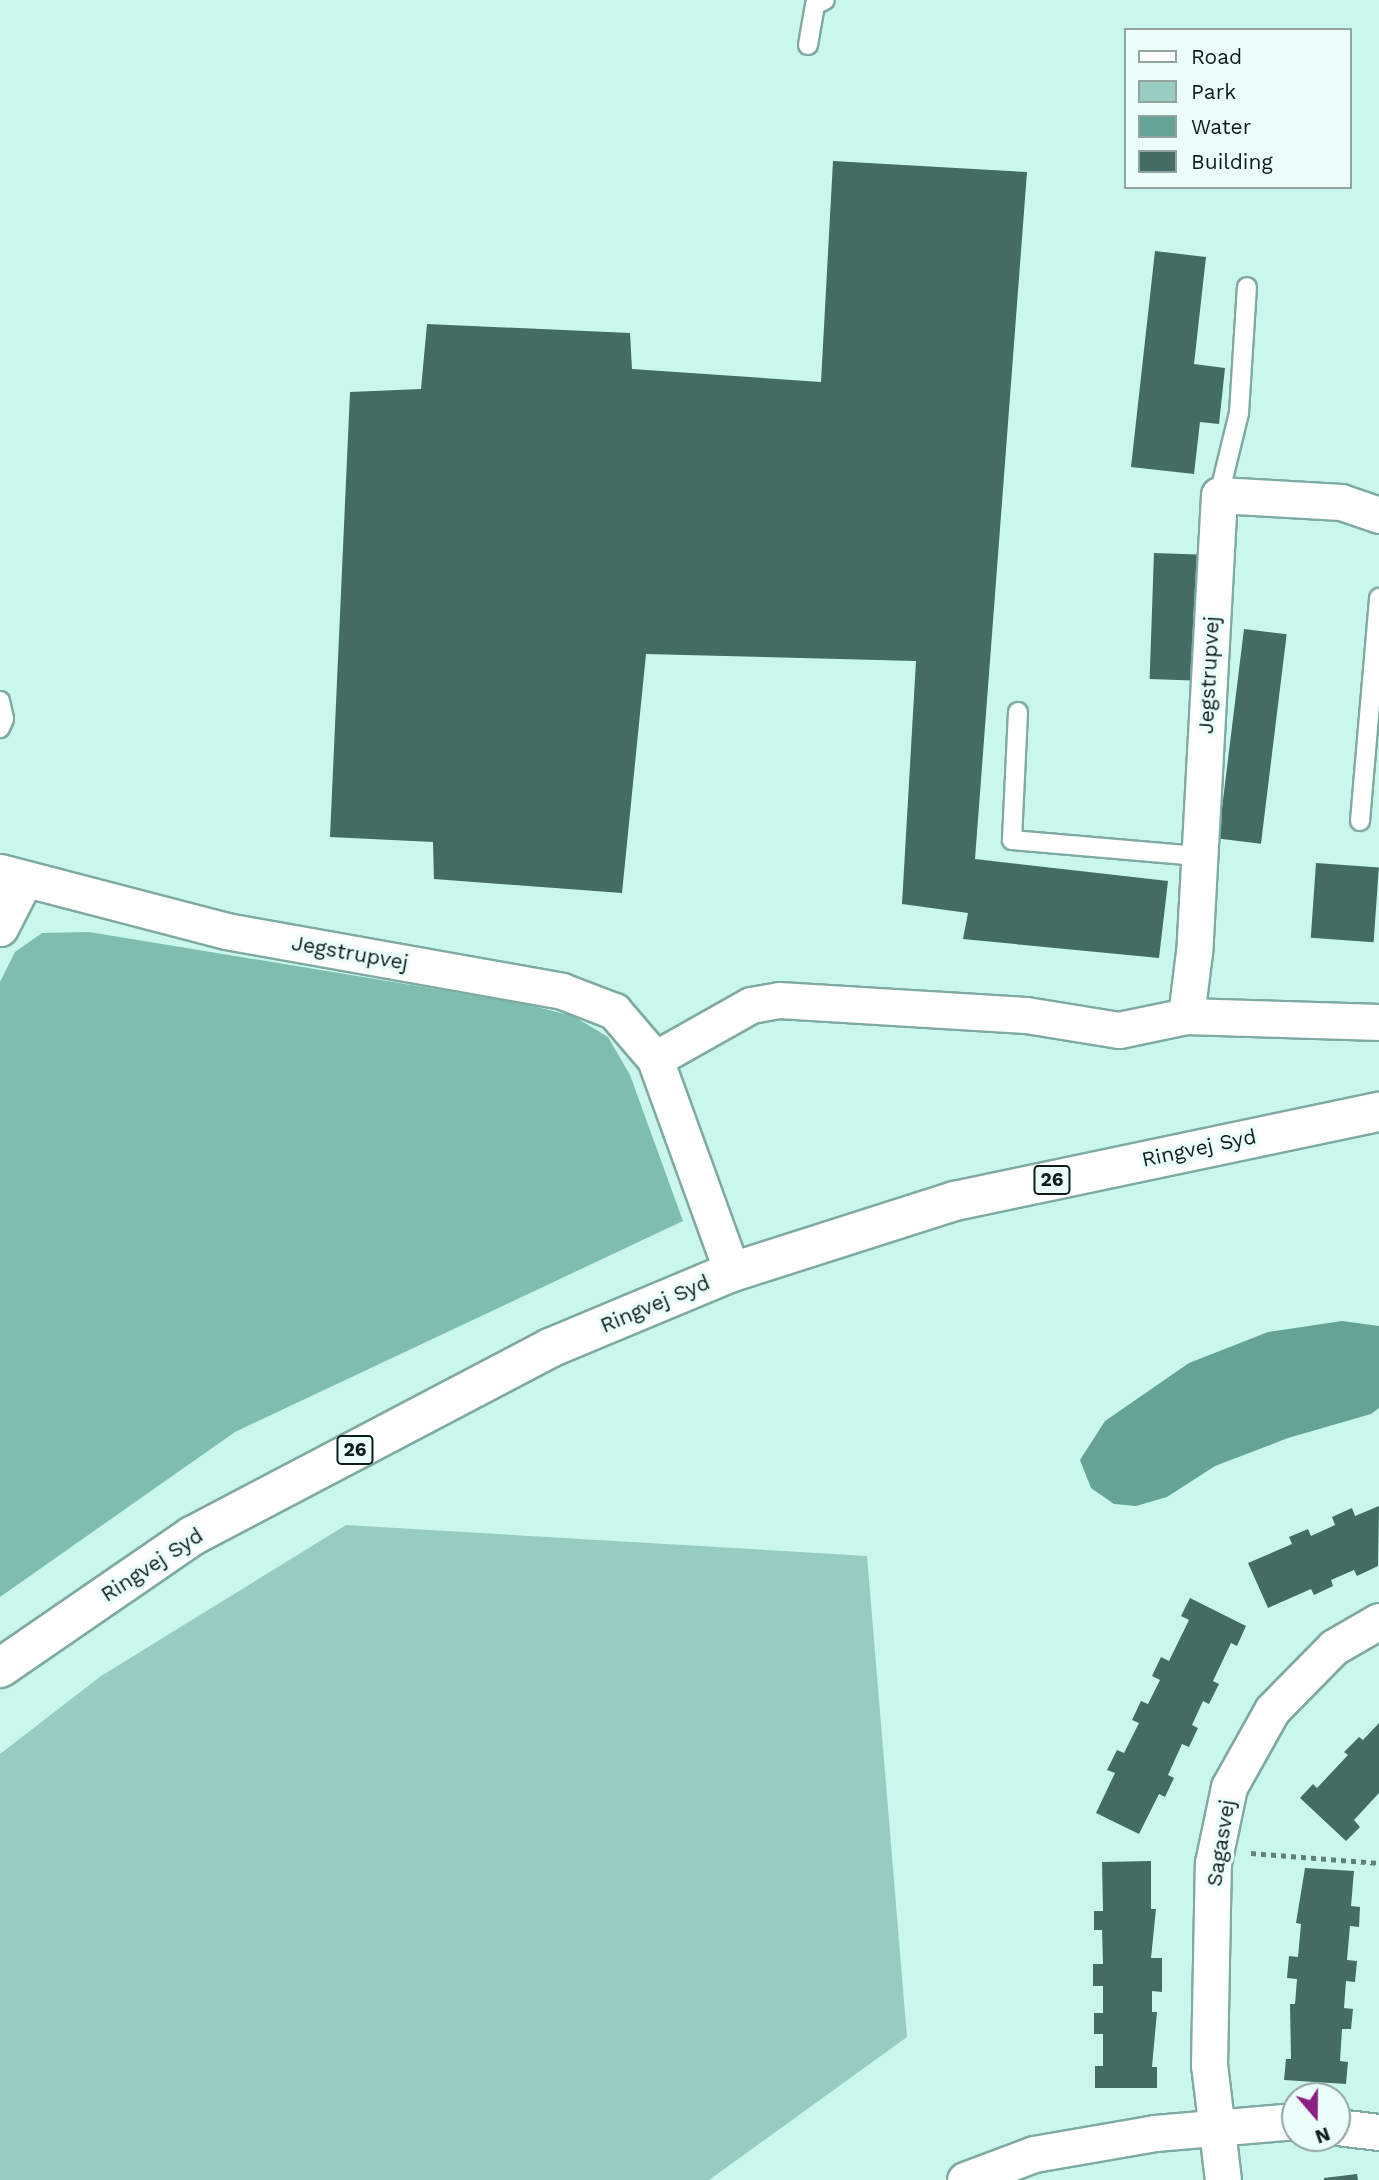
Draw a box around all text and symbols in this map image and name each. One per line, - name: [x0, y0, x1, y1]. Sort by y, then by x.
- legend: [1124, 28, 1351, 189]
- text: Road: [1191, 44, 1242, 69]
- text: Park: [1191, 79, 1236, 104]
- text: Water: [1191, 114, 1251, 139]
- text: Building: [1191, 149, 1273, 174]
- street label: Jegstrupvej: [1193, 615, 1225, 735]
- street label: Jegstrupvej: [290, 930, 410, 976]
- street label: Ringvej Syd: [1139, 1124, 1259, 1172]
- road number: 26: [1033, 1164, 1071, 1196]
- street label: Ringvej Syd: [597, 1270, 713, 1338]
- road number: 26: [336, 1434, 374, 1466]
- street label: Ringvej Syd: [96, 1523, 208, 1607]
- street label: Sagasvej: [1202, 1798, 1240, 1888]
- north arrow: [1281, 2082, 1351, 2152]
- text: N: [1312, 2122, 1333, 2149]

